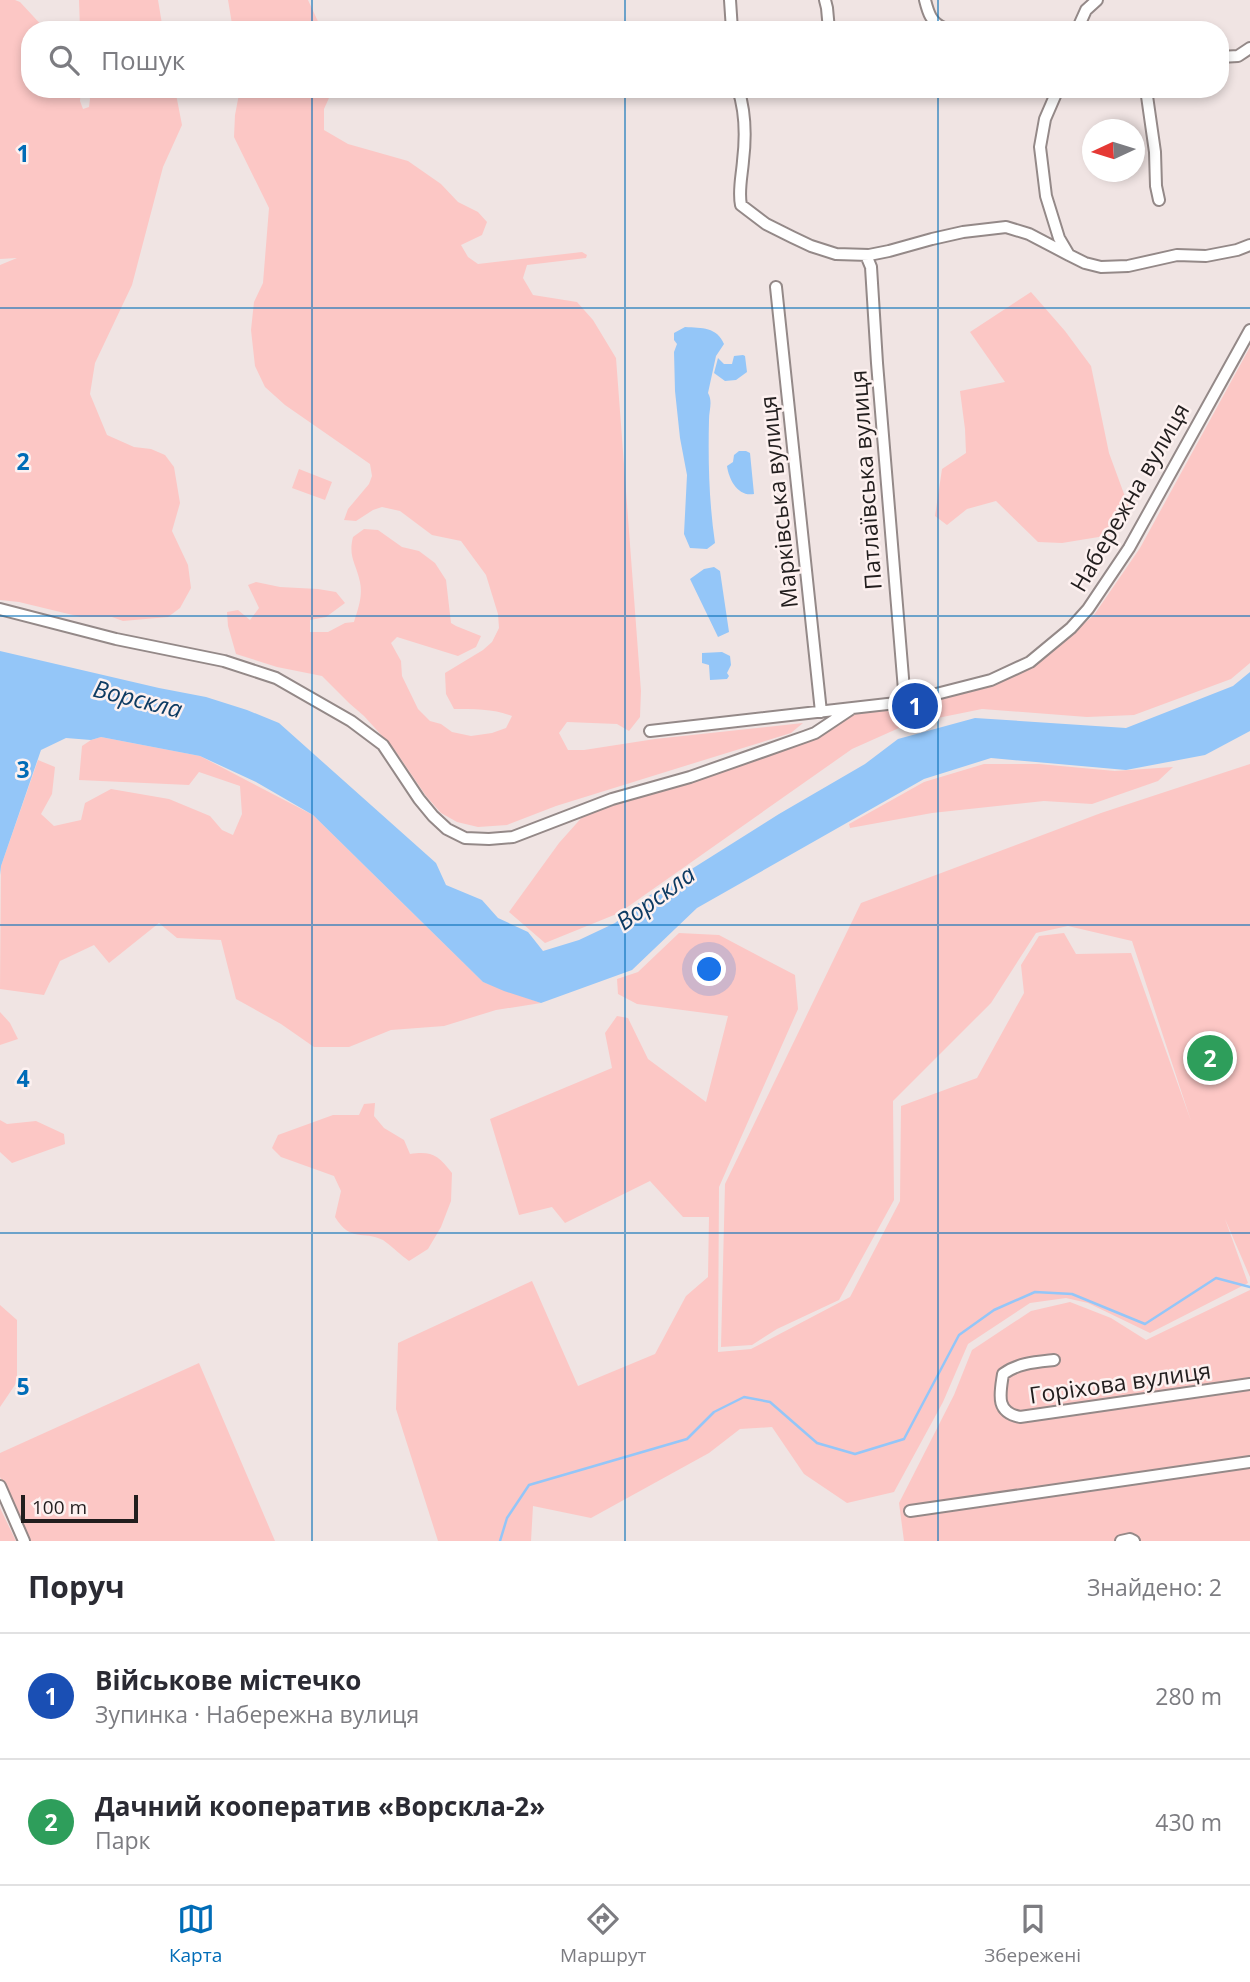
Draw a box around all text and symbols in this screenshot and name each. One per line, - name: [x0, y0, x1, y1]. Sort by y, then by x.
- search box: [21, 21, 1229, 98]
- icon: search: [45, 41, 83, 79]
- text: Пошук: [101, 42, 185, 78]
- north arrow: [1082, 119, 1145, 182]
- text: 1: [16, 137, 30, 169]
- street label: Патлаївська вулиця: [841, 369, 889, 591]
- street label: Марківська вулиця: [751, 394, 805, 610]
- street label: Набережна вулиця: [1062, 397, 1196, 597]
- text: 2: [16, 445, 30, 477]
- water label: Ворскла: [90, 671, 186, 725]
- pin: 1: [892, 680, 938, 732]
- text: 3: [16, 753, 30, 785]
- water label: Ворскла: [609, 857, 702, 937]
- your location: [692, 952, 726, 986]
- pin: 2: [1187, 1032, 1233, 1084]
- text: 4: [16, 1062, 30, 1094]
- street label: Горіхова вулиця: [1027, 1353, 1213, 1411]
- text: 5: [16, 1370, 30, 1402]
- scale bar: [21, 1492, 138, 1524]
- text: 100 m: [32, 1494, 87, 1520]
- text: Поруч: [28, 1566, 125, 1607]
- text: Знайдено: 2: [1087, 1571, 1222, 1603]
- text: Військове містечко: [95, 1662, 361, 1698]
- text: 1: [44, 1680, 58, 1712]
- text: 280 m: [1155, 1680, 1222, 1712]
- text: Зупинка · Набережна вулиця: [95, 1698, 419, 1730]
- text: Дачний кооператив «Ворскла-2»: [95, 1788, 545, 1824]
- text: 2: [44, 1806, 58, 1838]
- text: 430 m: [1155, 1806, 1222, 1838]
- text: Парк: [95, 1824, 150, 1856]
- tab: Карта: [169, 1900, 222, 1968]
- tab: Маршрут: [560, 1900, 646, 1968]
- tab: Збережені: [984, 1900, 1081, 1968]

